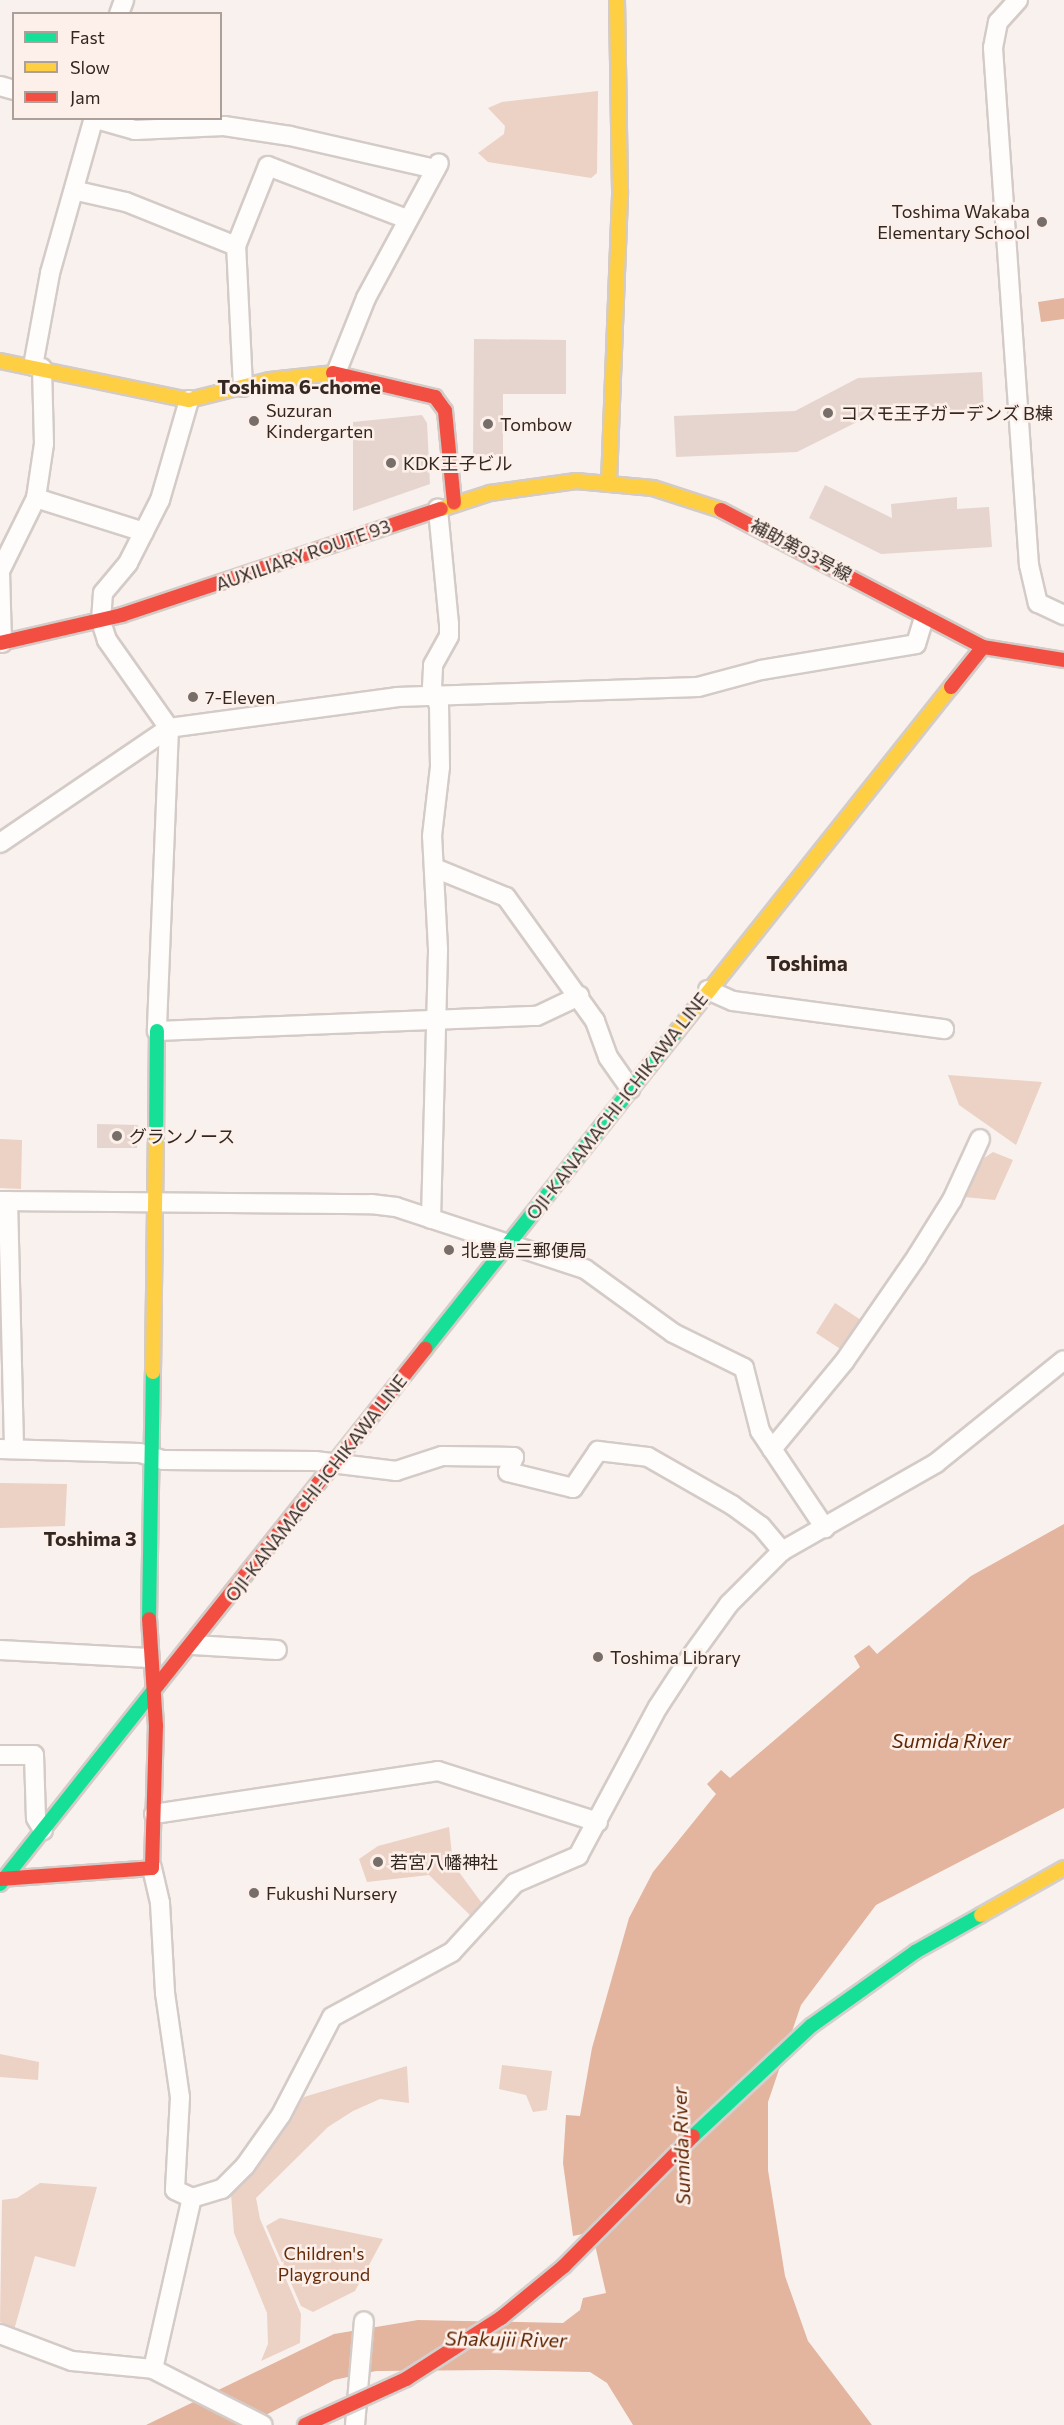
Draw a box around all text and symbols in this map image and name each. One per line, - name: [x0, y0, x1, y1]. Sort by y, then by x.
- legend: [12, 12, 222, 120]
- text: Fast: [70, 26, 105, 48]
- text: Slow: [70, 56, 110, 78]
- text: Jam: [70, 86, 100, 108]
- place label: Toshima Wakaba Elementary School: [877, 201, 1030, 244]
- marker: Toshima Wakaba Elementary School: [1035, 215, 1049, 229]
- district label: Toshima 6-chome: [217, 374, 381, 398]
- place label: Suzuran Kindergarten: [266, 400, 373, 442]
- place label: コスモ王子ガーデンズ B棟: [840, 402, 1053, 424]
- marker: コスモ王子ガーデンズ B棟: [821, 406, 835, 420]
- place label: Tombow: [500, 413, 572, 435]
- marker: Suzuran Kindergarten: [247, 414, 261, 428]
- marker: Tombow: [481, 417, 495, 431]
- place label: KDK王子ビル: [403, 452, 512, 474]
- marker: KDK王子ビル: [384, 456, 398, 470]
- street label: 補助第93号線: [747, 514, 855, 586]
- street label: AUXILIARY ROUTE 93: [213, 515, 393, 595]
- place label: 7-Eleven: [205, 686, 275, 708]
- marker: 7-Eleven: [186, 690, 200, 704]
- district label: Toshima: [766, 950, 848, 976]
- street label: OJI-KANAMACHI-ICHIKAWA LINE: [522, 988, 712, 1224]
- place label: グランノース: [129, 1125, 237, 1147]
- marker: グランノース: [110, 1129, 124, 1143]
- place label: 北豊島三郵便局: [461, 1239, 587, 1261]
- marker: 北豊島三郵便局: [442, 1243, 456, 1257]
- street label: OJI-KANAMACHI-ICHIKAWA LINE: [221, 1370, 411, 1606]
- district label: Toshima 3: [43, 1526, 137, 1550]
- place label: Toshima Library: [610, 1646, 741, 1668]
- marker: Toshima Library: [591, 1650, 605, 1664]
- water label: Sumida River: [892, 1728, 1010, 1752]
- place label: 若宮八幡神社: [390, 1851, 498, 1873]
- marker: 若宮八幡神社: [371, 1855, 385, 1869]
- place label: Fukushi Nursery: [266, 1882, 397, 1904]
- marker: Fukushi Nursery: [247, 1886, 261, 1900]
- water label: Sumida River: [667, 2086, 695, 2206]
- park label: Children's Playground: [278, 2243, 370, 2286]
- water label: Shakujii River: [445, 2326, 567, 2352]

